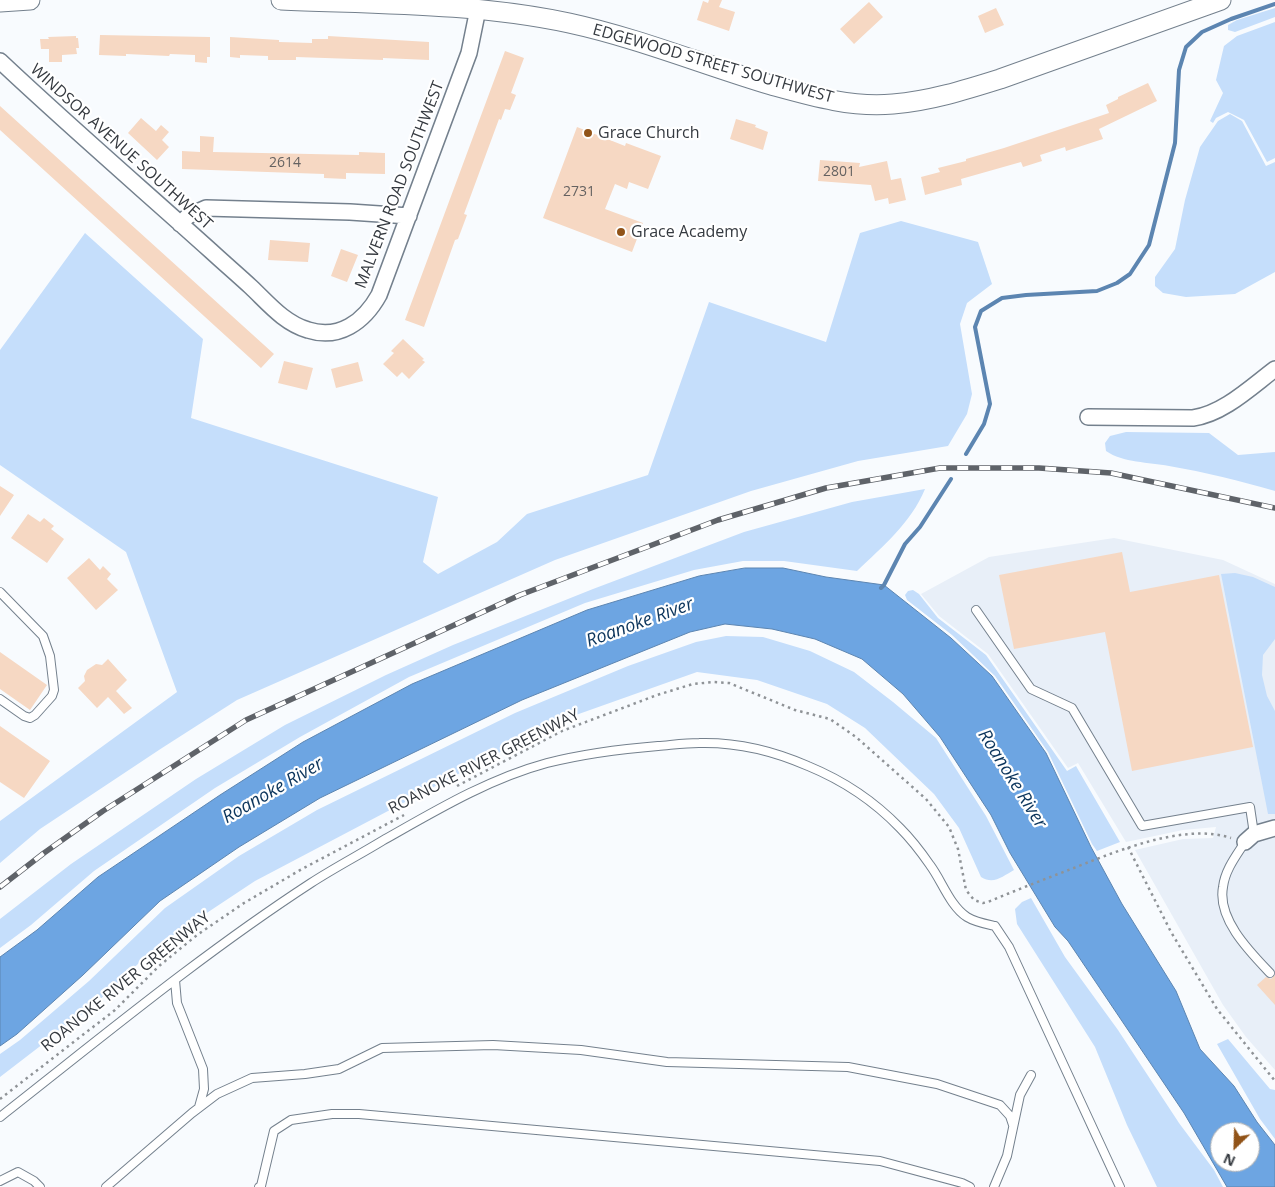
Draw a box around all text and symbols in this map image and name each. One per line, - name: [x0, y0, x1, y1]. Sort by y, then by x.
- street label: EDGEWOOD STREET SOUTHWEST: [590, 20, 836, 108]
- street label: WINDSOR AVENUE SOUTHWEST: [26, 60, 216, 234]
- street label: MALVERN ROAD SOUTHWEST: [352, 79, 448, 291]
- place label: Grace Church: [598, 123, 700, 143]
- marker: Grace Church: [582, 127, 594, 139]
- house number: 2614: [269, 155, 301, 171]
- house number: 2801: [823, 164, 855, 180]
- house number: 2731: [563, 184, 595, 200]
- place label: Grace Academy: [631, 222, 747, 242]
- marker: Grace Academy: [615, 226, 627, 238]
- water label: Roanoke River: [583, 594, 697, 652]
- street label: ROANOKE RIVER GREENWAY: [385, 705, 583, 819]
- water label: Roanoke River: [973, 725, 1051, 833]
- water label: Roanoke River: [219, 753, 327, 829]
- street label: ROANOKE RIVER GREENWAY: [38, 908, 214, 1056]
- north arrow: [1210, 1122, 1260, 1172]
- text: N: [1220, 1149, 1238, 1171]

